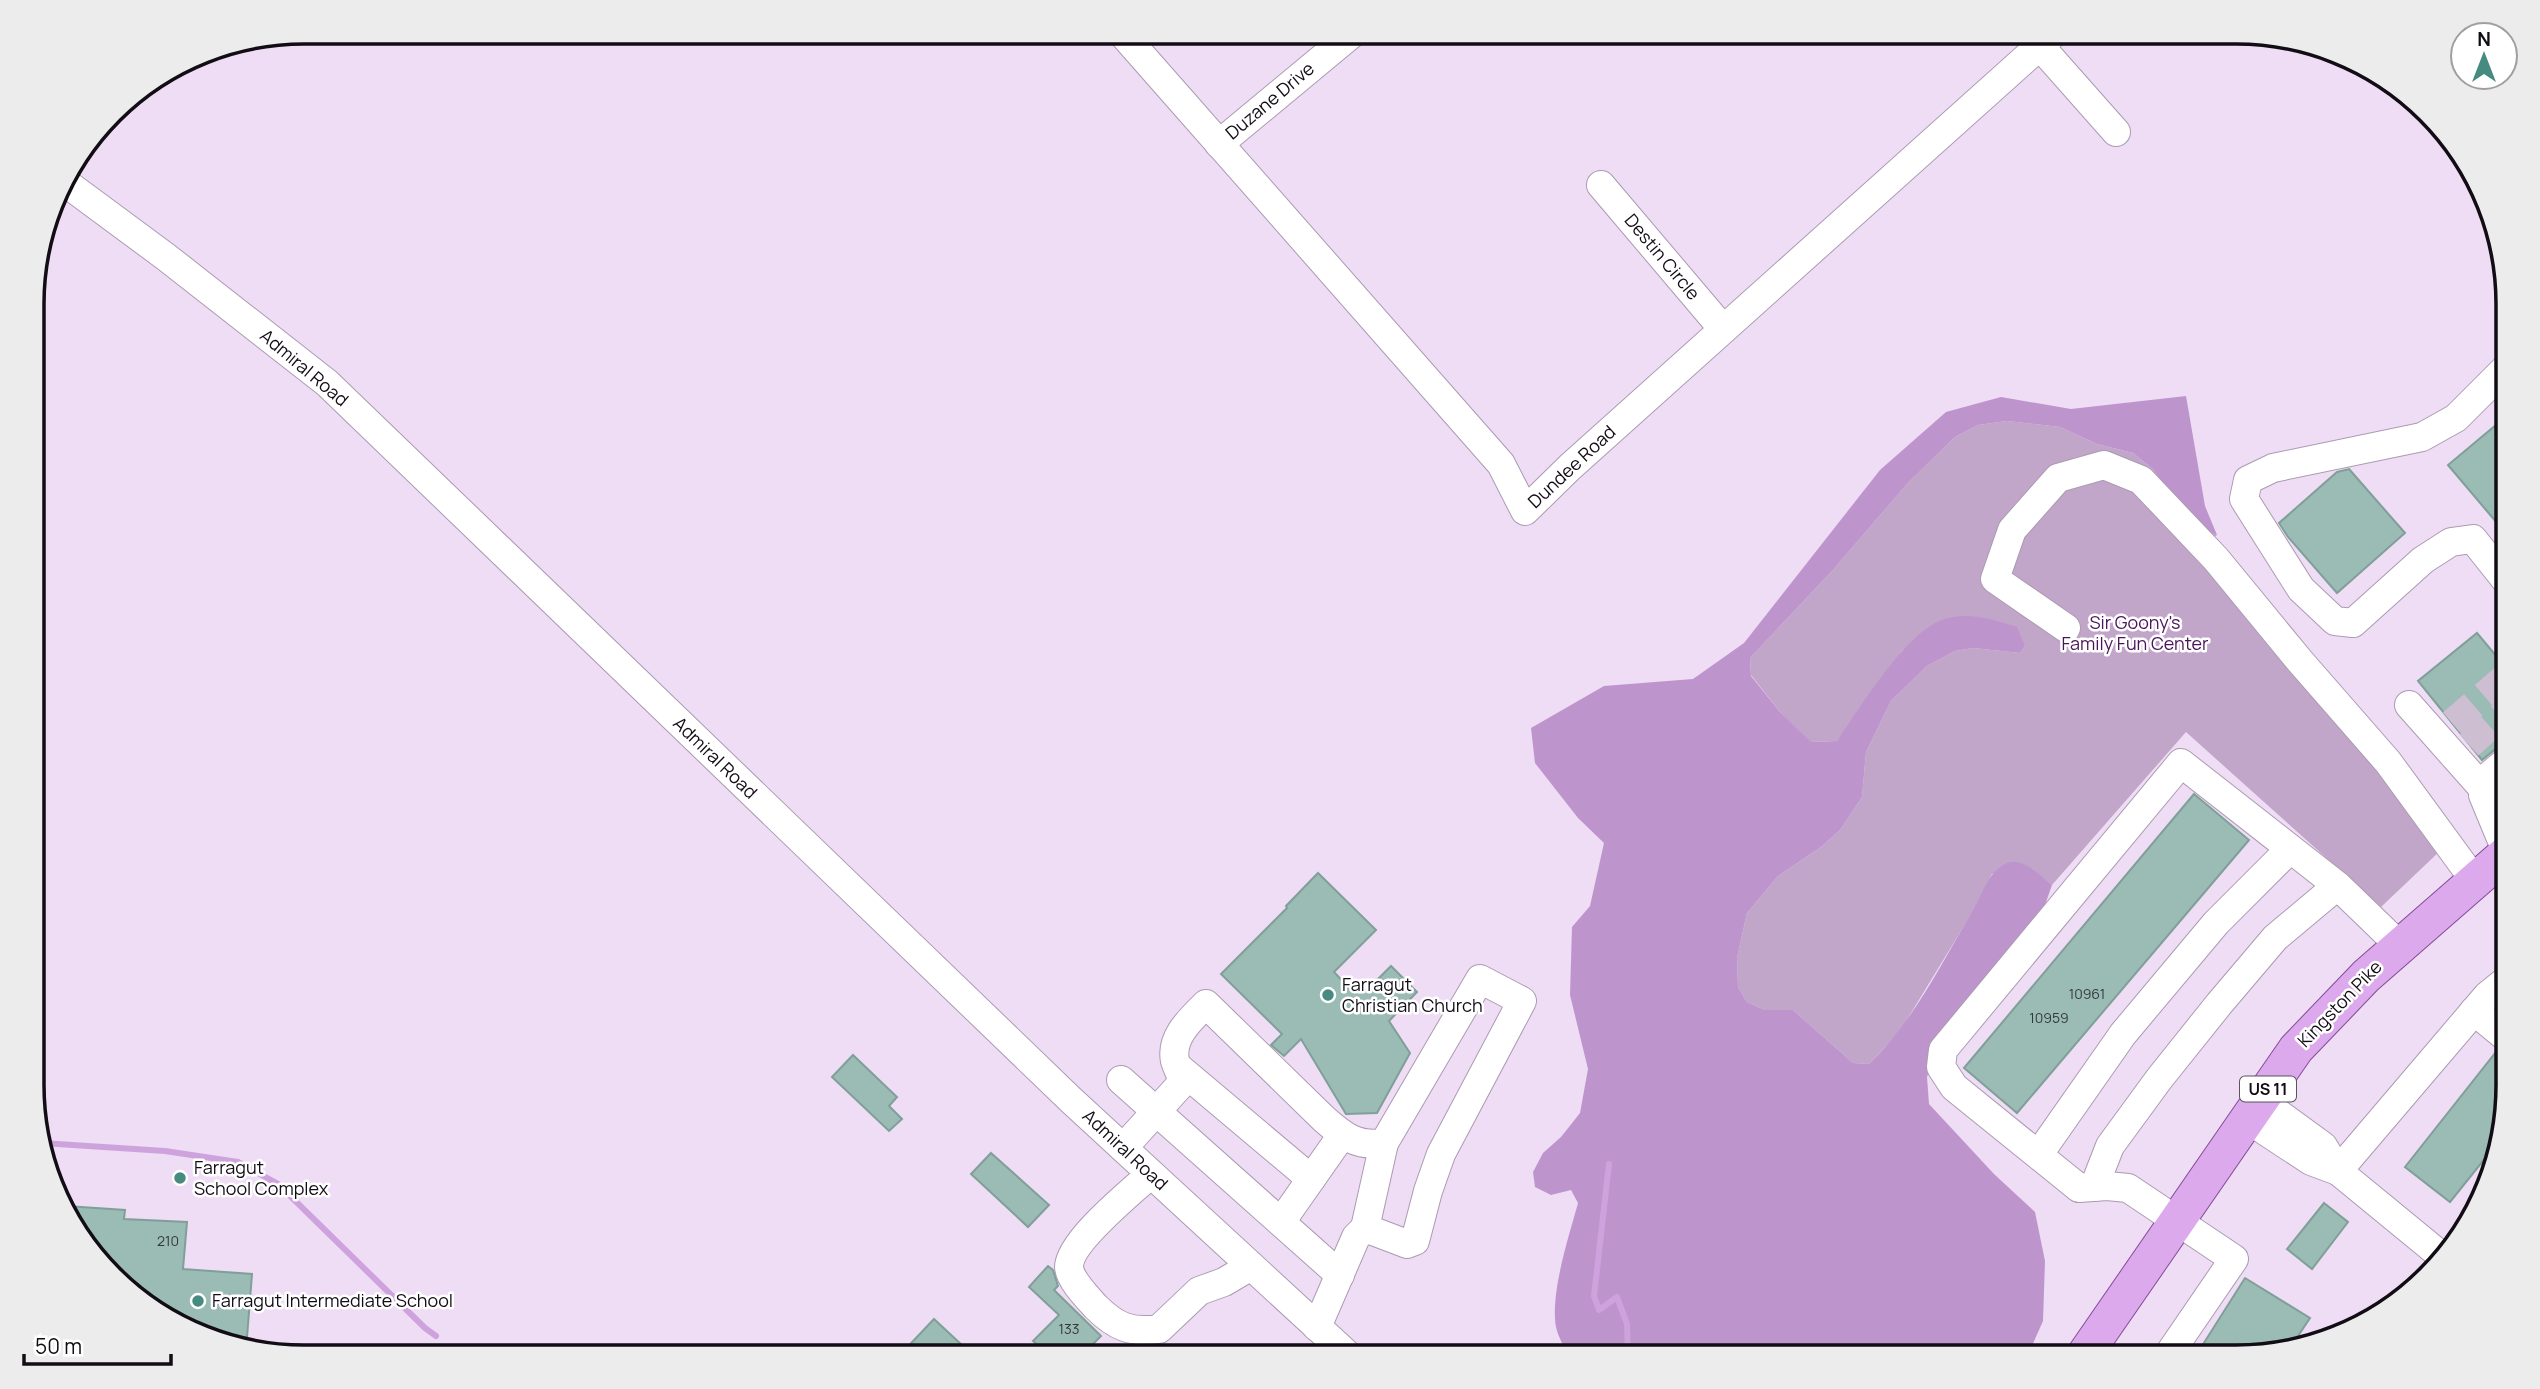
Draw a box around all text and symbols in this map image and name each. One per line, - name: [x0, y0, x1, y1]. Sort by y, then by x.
- north arrow: [2449, 21, 2519, 91]
- text: N: [2477, 26, 2491, 52]
- street label: Duzane Drive: [1220, 56, 1319, 144]
- street label: Destin Circle: [1620, 208, 1706, 305]
- street label: Admiral Road: [256, 323, 354, 411]
- street label: Dundee Road: [1522, 420, 1620, 513]
- park label: Sir Goony's Family Fun Center: [2061, 610, 2209, 655]
- street label: Admiral Road: [668, 711, 763, 803]
- street label: Kingston Pike: [2292, 955, 2387, 1052]
- place label: Farragut Christian Church: [1342, 972, 1483, 1017]
- house number: 10961: [2069, 984, 2105, 1003]
- marker: Farragut Christian Church: [1320, 987, 1336, 1003]
- house number: 10959: [2029, 1008, 2069, 1027]
- road number: US 11: [2240, 1077, 2296, 1102]
- street label: Admiral Road: [1078, 1104, 1173, 1195]
- place label: Farragut School Complex: [194, 1155, 329, 1200]
- marker: Farragut School Complex: [172, 1170, 188, 1186]
- house number: 210: [157, 1231, 179, 1250]
- place label: Farragut Intermediate School: [212, 1288, 453, 1312]
- marker: Farragut Intermediate School: [190, 1293, 206, 1309]
- house number: 133: [1059, 1319, 1079, 1338]
- scale bar: [24, 1322, 172, 1366]
- text: 50 m: [35, 1332, 82, 1360]

